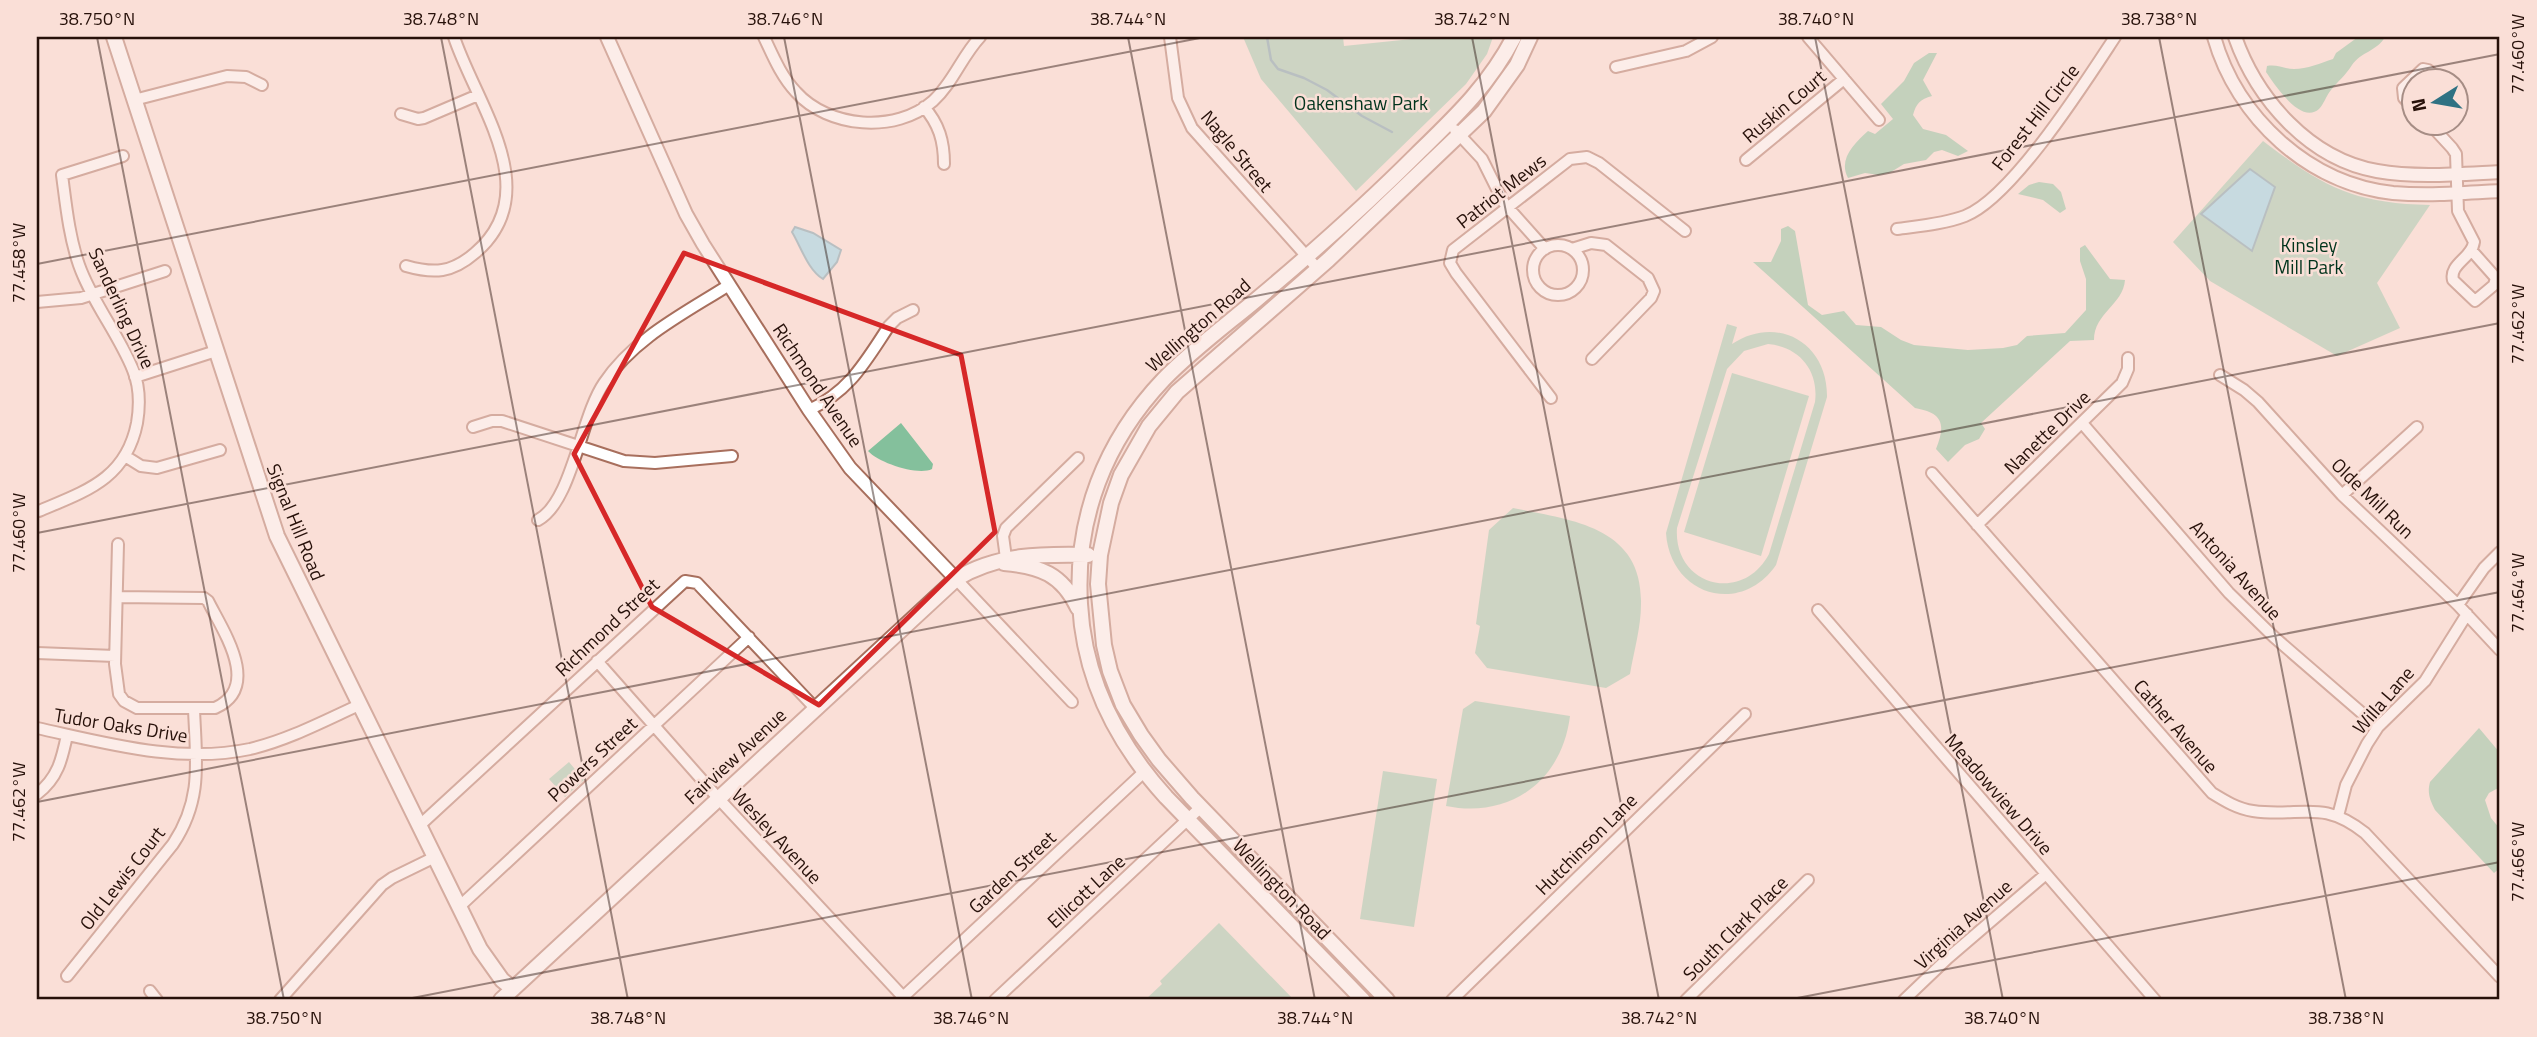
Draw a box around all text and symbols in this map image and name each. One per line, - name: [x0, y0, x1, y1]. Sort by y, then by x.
- text: 38.750°N: [59, 5, 135, 32]
- text: 38.748°N: [403, 5, 479, 32]
- text: 38.746°N: [747, 5, 823, 32]
- text: 38.744°N: [1090, 5, 1166, 32]
- text: 38.742°N: [1434, 5, 1510, 32]
- text: 38.740°N: [1778, 5, 1854, 32]
- text: 38.738°N: [2121, 5, 2197, 32]
- text: 77.460°W: [2504, 14, 2531, 94]
- street label: Forest Hill Circle: [1984, 57, 2086, 176]
- street label: Ruskin Court: [1735, 62, 1832, 149]
- north arrow: [2400, 66, 2470, 136]
- park label: Oakenshaw Park: [1294, 88, 1428, 117]
- text: N: [2402, 96, 2433, 115]
- street label: Nagle Street: [1194, 103, 1281, 198]
- street label: Patriot Mews: [1449, 146, 1552, 235]
- text: 77.458°W: [5, 223, 32, 303]
- park label: Kinsley Mill Park: [2274, 230, 2344, 281]
- street label: Sanderling Drive: [82, 243, 163, 373]
- street label: Wellington Road: [1139, 271, 1257, 379]
- text: 77.462°W: [2504, 284, 2531, 364]
- street label: Richmond Avenue: [766, 317, 871, 453]
- street label: Nanette Drive: [1997, 383, 2097, 481]
- street label: Olde Mill Run: [2325, 450, 2421, 545]
- street label: Signal Hill Road: [260, 459, 333, 585]
- text: 77.460°W: [5, 493, 32, 573]
- street label: Antonia Avenue: [2184, 513, 2289, 626]
- text: 77.464°W: [2504, 553, 2531, 633]
- street label: Richmond Street: [548, 570, 666, 683]
- street label: Willa Lane: [2345, 659, 2420, 740]
- street label: Cather Avenue: [2127, 672, 2226, 779]
- street label: Tudor Oaks Drive: [52, 700, 190, 749]
- street label: Fairview Avenue: [677, 701, 792, 811]
- street label: Powers Street: [540, 709, 643, 808]
- street label: Meadowview Drive: [1938, 727, 2060, 861]
- text: 77.462°W: [5, 762, 32, 842]
- street label: Wesley Avenue: [725, 781, 829, 890]
- street label: Hutchinson Lane: [1528, 786, 1643, 901]
- street label: Old Lewis Court: [72, 819, 172, 936]
- text: 77.466°W: [2504, 822, 2531, 902]
- street label: Garden Street: [961, 823, 1062, 920]
- street label: Wellington Road: [1226, 831, 1338, 946]
- street label: Ellicott Lane: [1040, 847, 1131, 934]
- street label: South Clark Place: [1675, 868, 1794, 987]
- street label: Virginia Avenue: [1907, 872, 2018, 976]
- text: 38.750°N: [246, 1004, 322, 1031]
- text: 38.748°N: [590, 1004, 666, 1031]
- text: 38.746°N: [933, 1004, 1009, 1031]
- text: 38.744°N: [1277, 1004, 1353, 1031]
- text: 38.742°N: [1621, 1004, 1697, 1031]
- text: 38.740°N: [1964, 1004, 2040, 1031]
- text: 38.738°N: [2308, 1004, 2384, 1031]

